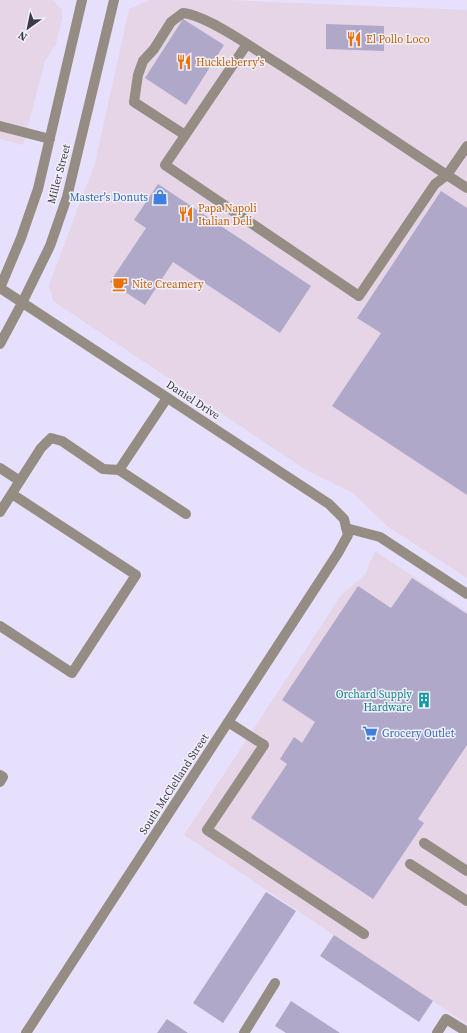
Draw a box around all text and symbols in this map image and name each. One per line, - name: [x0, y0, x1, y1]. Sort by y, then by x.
- north arrow: [8, 8, 48, 48]
- text: N: [15, 27, 30, 44]
- restaurant icon: El Pollo Loco: [345, 30, 363, 48]
- place label: El Pollo Loco: [366, 32, 430, 47]
- restaurant icon: Huckleberry's: [175, 53, 193, 71]
- place label: Huckleberry's: [196, 55, 264, 70]
- street label: Miller Street: [44, 142, 74, 205]
- shop icon: Master's Donuts: [151, 188, 169, 206]
- place label: Master's Donuts: [70, 190, 148, 205]
- place label: Papa Napoli Italian Deli: [198, 201, 257, 229]
- restaurant icon: Papa Napoli Italian Deli: [177, 205, 195, 223]
- cafe icon: Nite Creamery: [111, 275, 129, 293]
- place label: Nite Creamery: [132, 277, 204, 292]
- street label: Daniel Drive: [163, 377, 223, 423]
- place label: Orchard Supply Hardware: [336, 687, 412, 715]
- building icon: Orchard Supply Hardware: [415, 691, 433, 709]
- supermarket icon: Grocery Outlet: [361, 724, 379, 742]
- place label: Grocery Outlet: [382, 726, 455, 741]
- street label: South McClelland Street: [136, 730, 212, 837]

